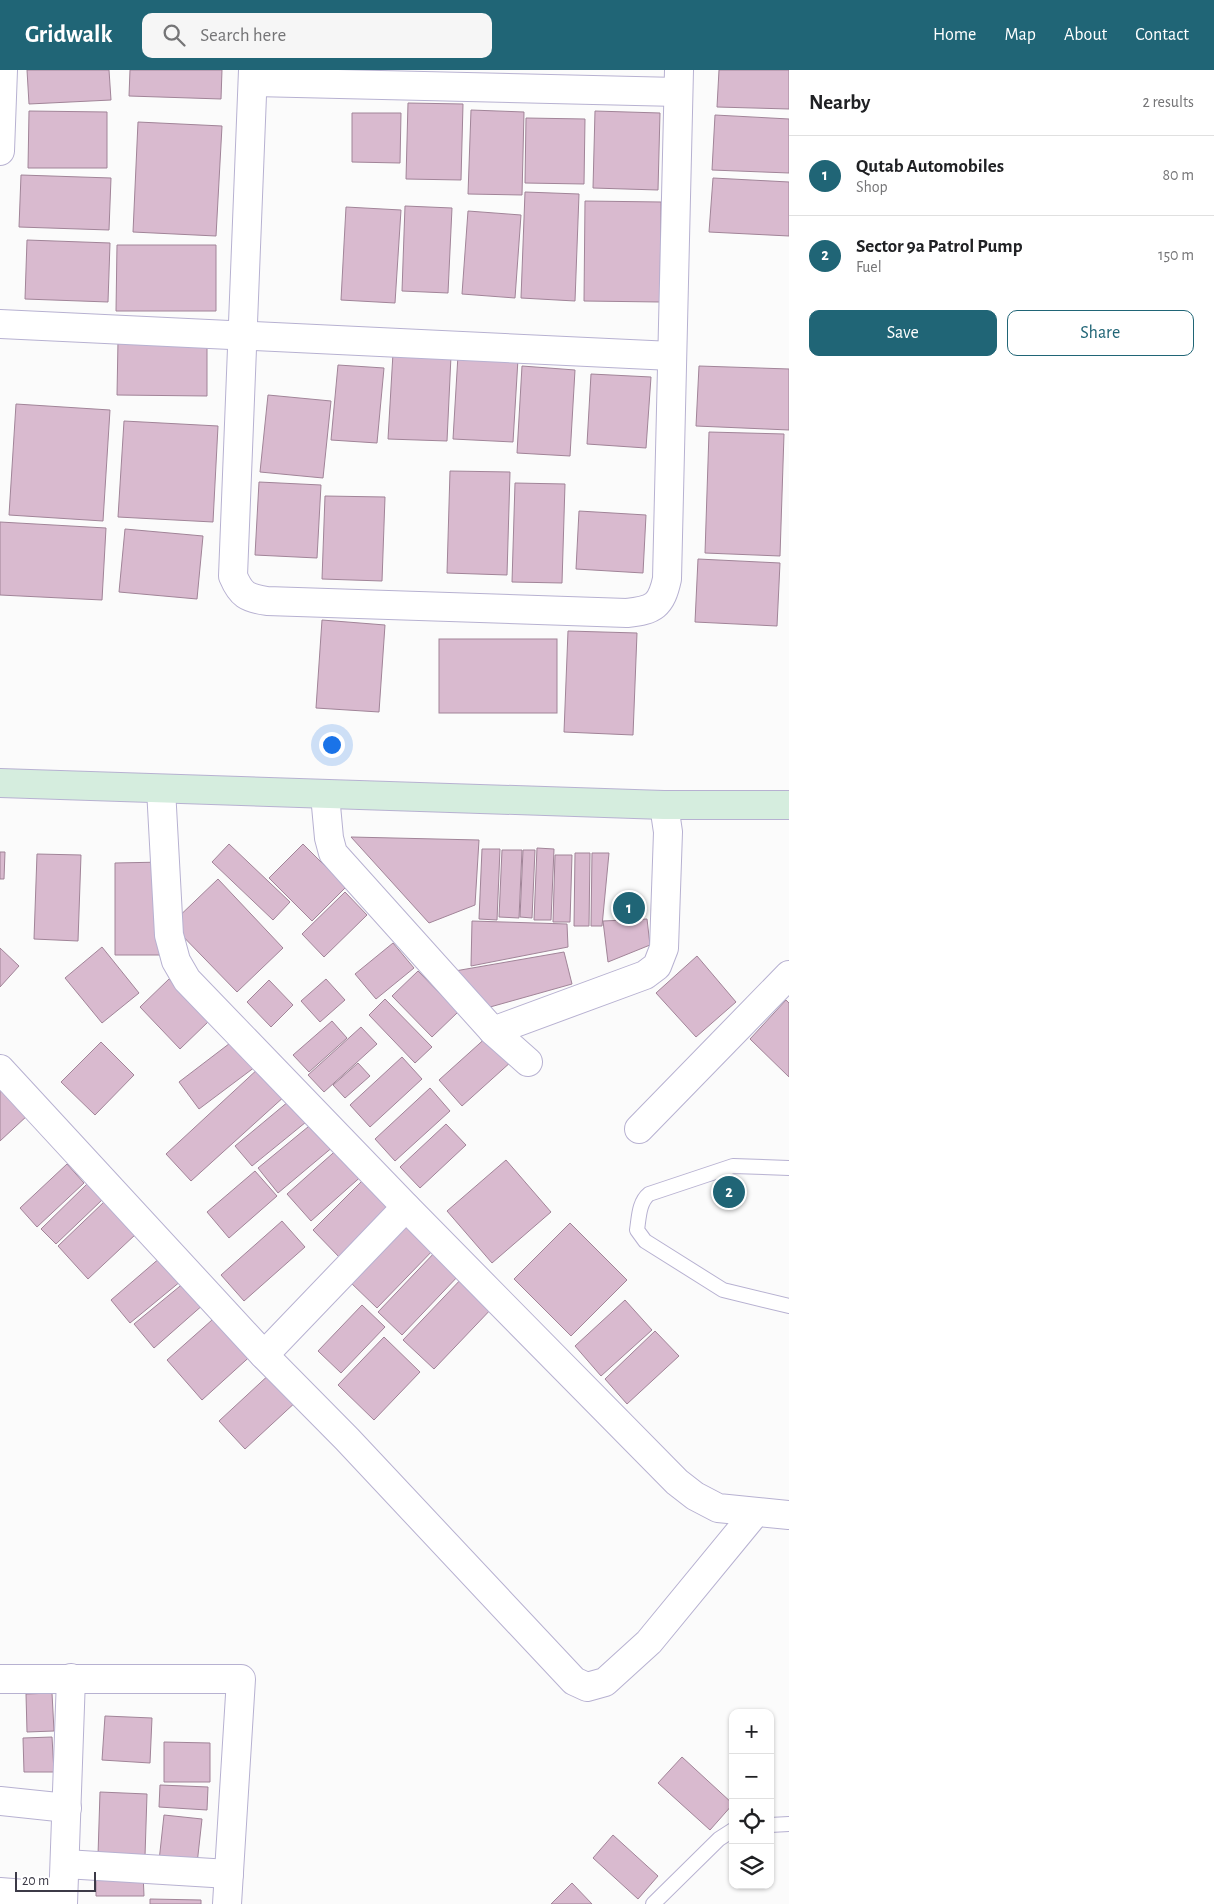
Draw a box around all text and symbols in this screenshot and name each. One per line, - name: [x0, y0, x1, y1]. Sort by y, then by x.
- search box: [142, 13, 492, 58]
- icon: search: [160, 21, 188, 49]
- text: Gridwalk: [25, 23, 112, 47]
- text: Search here: [200, 26, 286, 45]
- text: Home: [933, 26, 976, 44]
- text: Map: [1004, 26, 1036, 44]
- text: About: [1064, 26, 1107, 44]
- text: Contact: [1135, 26, 1189, 44]
- text: Nearby: [809, 92, 870, 113]
- text: 2 results: [1142, 94, 1194, 110]
- text: Qutab Automobiles: [856, 157, 1004, 176]
- text: 1: [822, 167, 828, 183]
- text: 80 m: [1163, 167, 1194, 183]
- text: Shop: [856, 179, 888, 195]
- text: Sector 9a Patrol Pump: [856, 237, 1023, 256]
- text: 2: [821, 247, 829, 263]
- text: 150 m: [1158, 247, 1194, 263]
- text: Fuel: [856, 259, 882, 275]
- button: Save: [809, 310, 997, 356]
- button: Share: [1007, 310, 1194, 356]
- your location: [319, 732, 345, 758]
- pin: 1: [613, 889, 645, 927]
- pin: 2: [713, 1173, 745, 1211]
- map controls: [729, 1709, 774, 1889]
- button: +: [729, 1709, 774, 1754]
- button: −: [729, 1754, 774, 1799]
- button: locate: [729, 1799, 774, 1844]
- button: layers: [729, 1844, 774, 1889]
- scale bar: [15, 1869, 96, 1892]
- text: 20 m: [22, 1874, 49, 1888]

